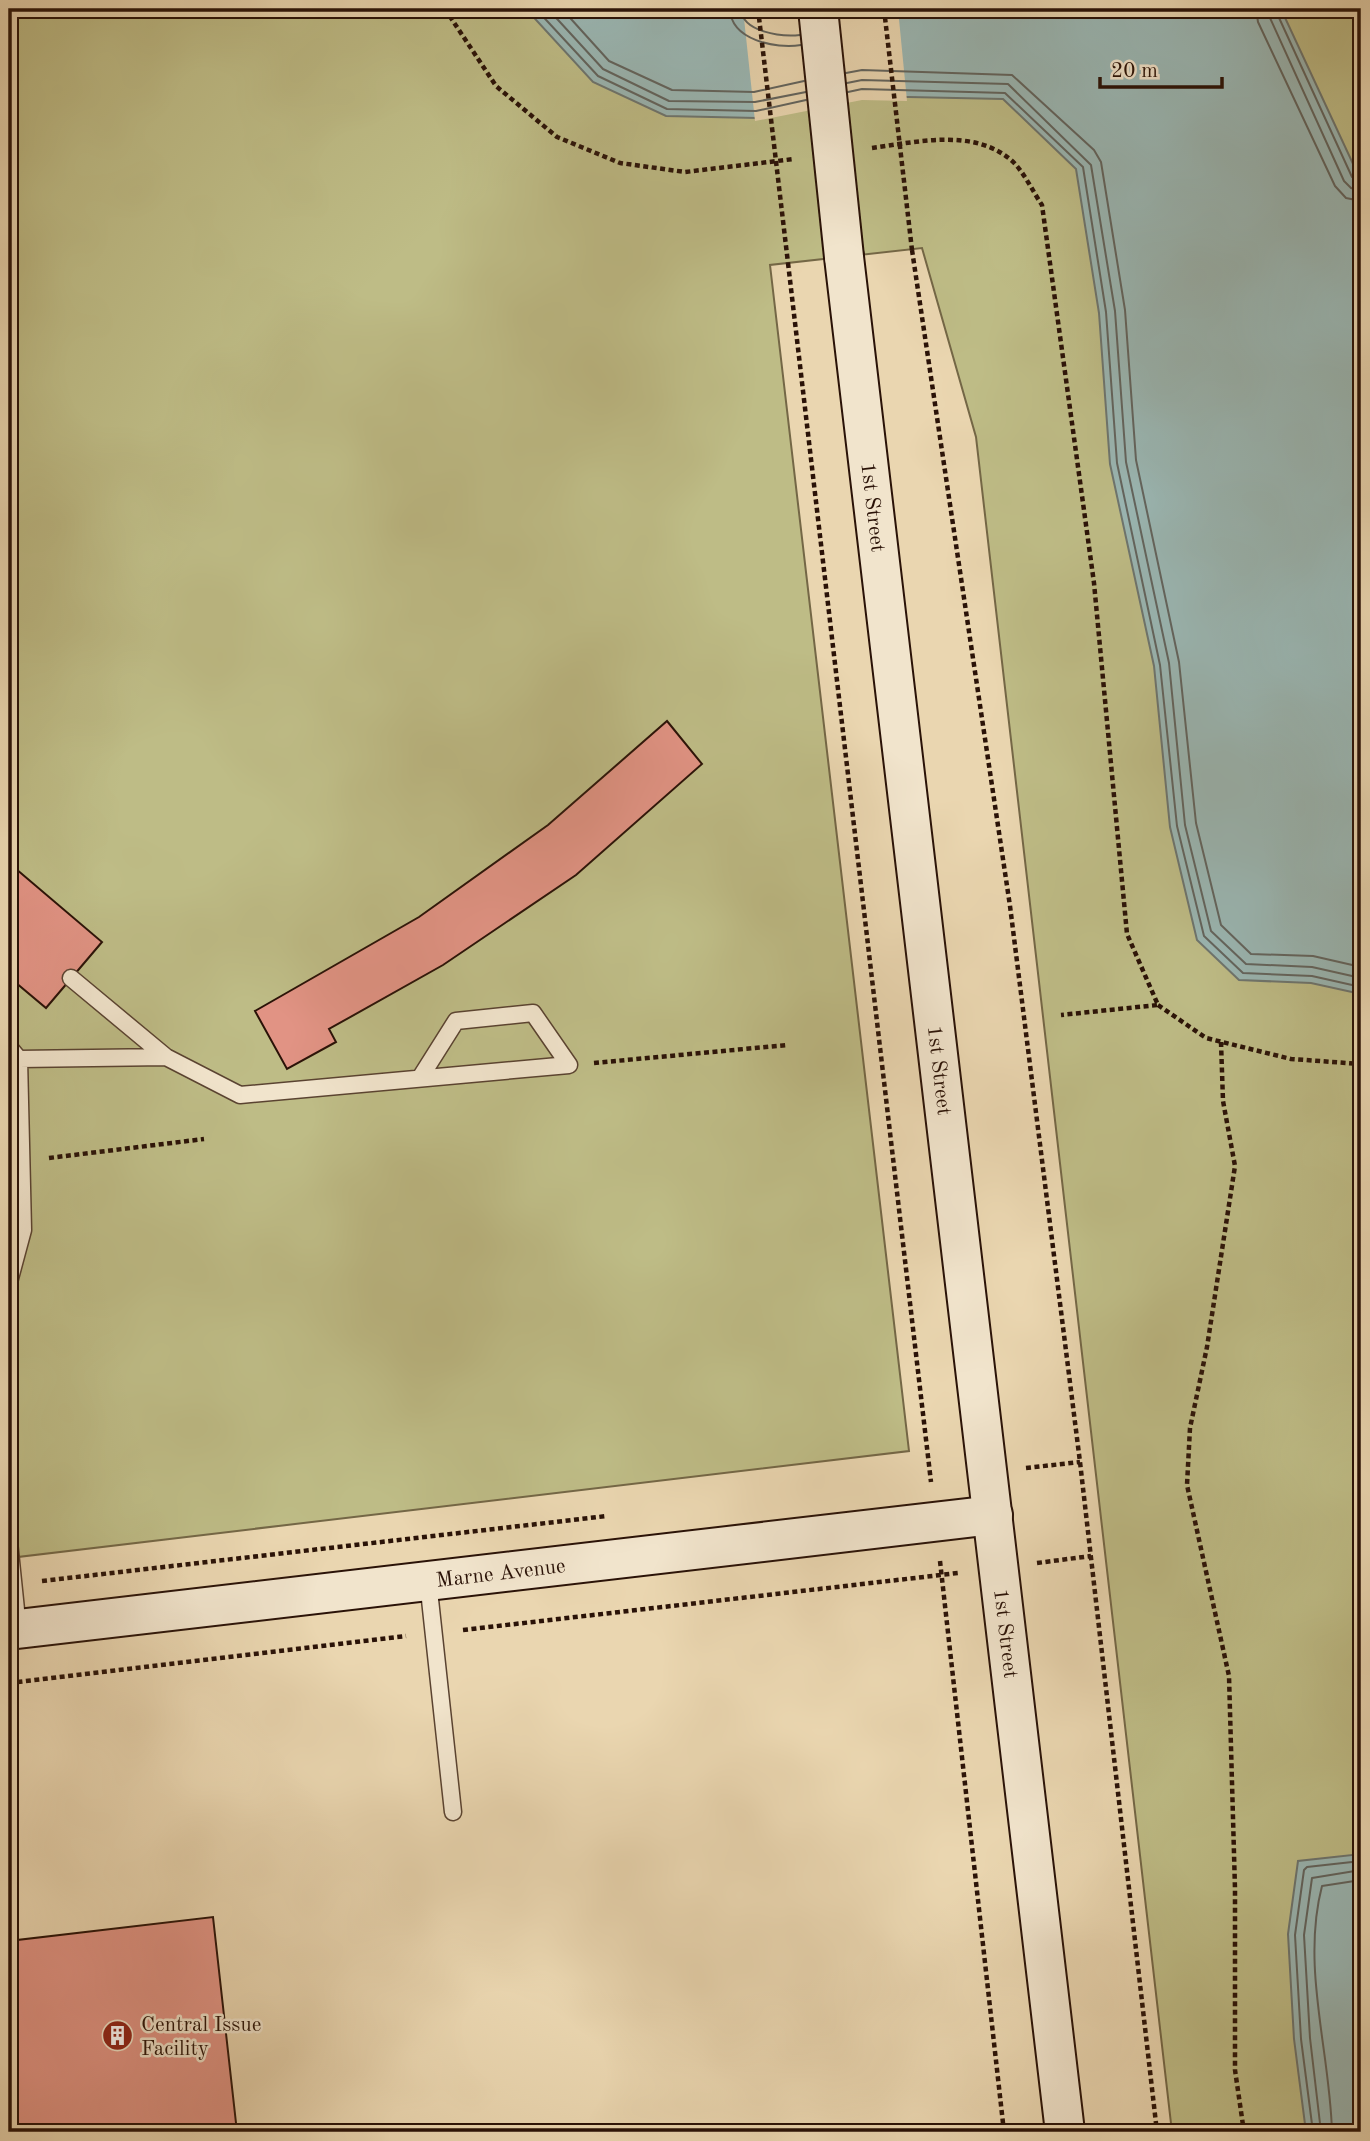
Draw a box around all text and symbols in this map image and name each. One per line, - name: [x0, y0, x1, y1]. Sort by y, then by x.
- scale bar: [1100, 46, 1223, 90]
- text: 20 m: [1111, 61, 1158, 82]
- street label: 1st Street: [856, 461, 888, 554]
- street label: 1st Street: [923, 1024, 954, 1117]
- street label: Marne Avenue: [435, 1556, 567, 1592]
- street label: 1st Street: [989, 1588, 1020, 1680]
- place label: Central Issue Facility: [141, 2015, 261, 2060]
- building icon: Central Issue Facility: [101, 2019, 135, 2053]

